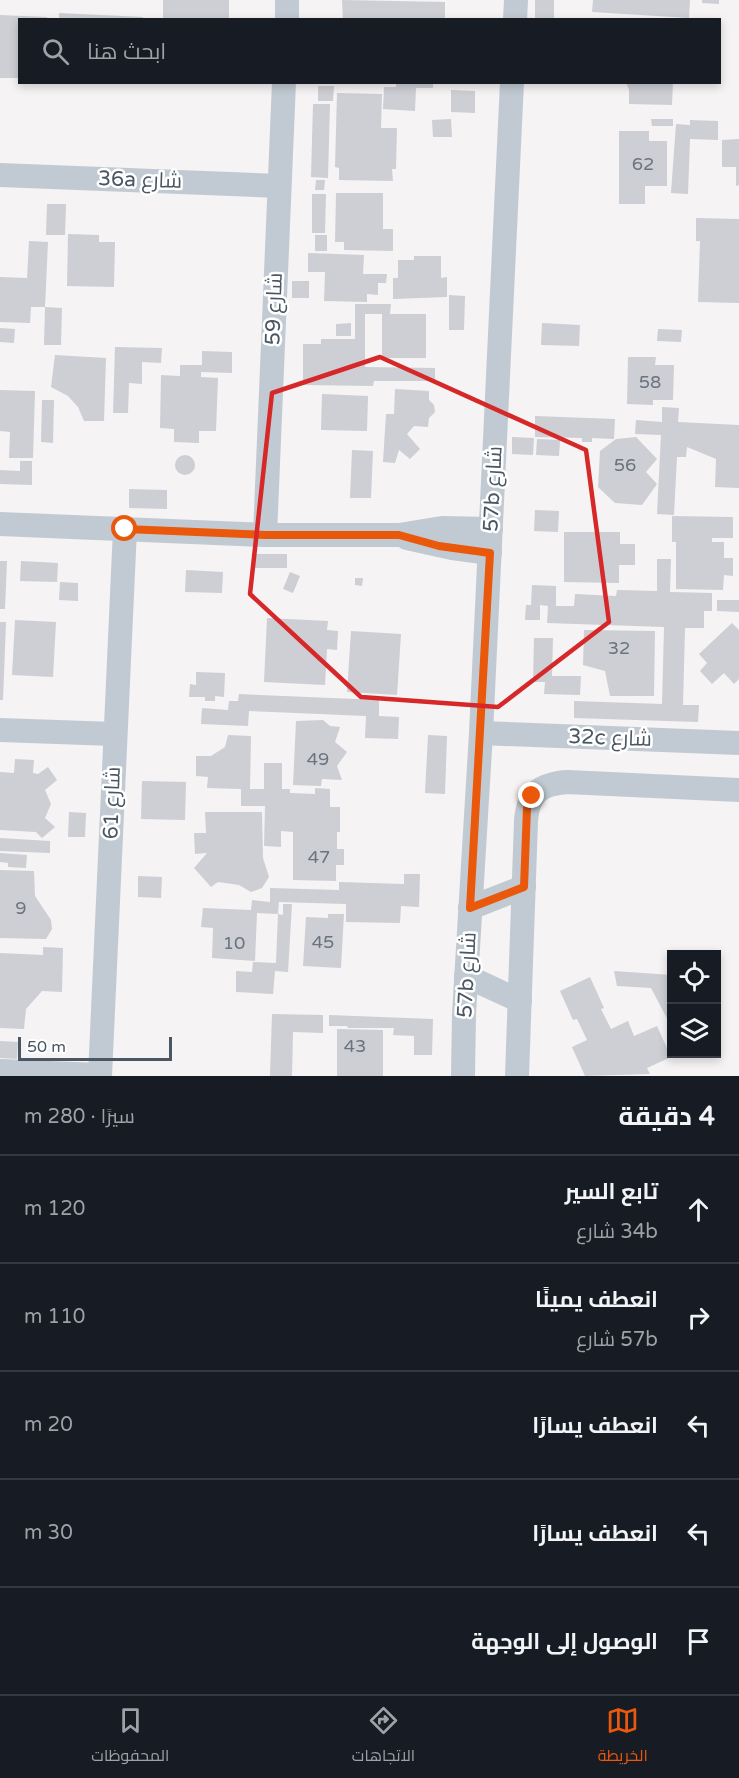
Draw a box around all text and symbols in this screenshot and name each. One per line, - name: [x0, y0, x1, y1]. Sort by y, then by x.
- search box: [18, 18, 721, 84]
- icon: search: [39, 35, 72, 68]
- text: ابحث هنا: [87, 39, 166, 65]
- house number: 62: [632, 153, 654, 175]
- street label: 36a شارع: [97, 166, 183, 195]
- street label: شارع 59: [260, 272, 289, 346]
- house number: 58: [639, 371, 661, 393]
- street label: 57b شارع: [478, 446, 509, 533]
- house number: 56: [614, 454, 636, 476]
- route start: [111, 515, 137, 541]
- house number: 32: [608, 637, 630, 659]
- street label: 32c شارع: [568, 724, 652, 753]
- house number: 49: [307, 748, 329, 770]
- street label: شارع 61: [98, 766, 127, 840]
- route end: [518, 782, 544, 808]
- house number: 47: [308, 846, 330, 868]
- house number: 9: [15, 897, 27, 919]
- house number: 45: [312, 931, 334, 953]
- house number: 10: [223, 932, 245, 954]
- street label: 57b شارع: [452, 932, 483, 1019]
- map controls: [667, 950, 721, 1058]
- button: locate: [667, 950, 721, 1004]
- button: layers: [667, 1004, 721, 1058]
- scale bar: [18, 1034, 172, 1062]
- house number: 43: [344, 1035, 366, 1057]
- text: 50 m: [27, 1037, 66, 1057]
- text: 4 دقيقة: [618, 1101, 715, 1132]
- text: سيرًا · 280 m: [24, 1105, 135, 1129]
- text: تابع السير: [565, 1179, 658, 1205]
- icon: ahead: [682, 1193, 715, 1226]
- text: 120 m: [24, 1197, 85, 1221]
- text: 34b شارع: [576, 1220, 658, 1244]
- text: انعطف يمينًا: [535, 1287, 658, 1313]
- icon: right: [682, 1301, 715, 1334]
- text: 110 m: [24, 1305, 85, 1329]
- text: 57b شارع: [576, 1328, 658, 1352]
- icon: left: [682, 1409, 715, 1442]
- text: 20 m: [24, 1413, 73, 1437]
- text: انعطف يسارًا: [532, 1413, 658, 1439]
- icon: left: [682, 1517, 715, 1550]
- text: 30 m: [24, 1521, 73, 1545]
- text: انعطف يسارًا: [532, 1521, 658, 1547]
- icon: arrive: [682, 1625, 715, 1658]
- text: الوصول إلى الوجهة: [471, 1629, 658, 1655]
- tab: المحفوظات: [91, 1704, 169, 1770]
- tab: الاتجاهات: [352, 1704, 415, 1770]
- tab: الخريطة: [598, 1704, 648, 1770]

